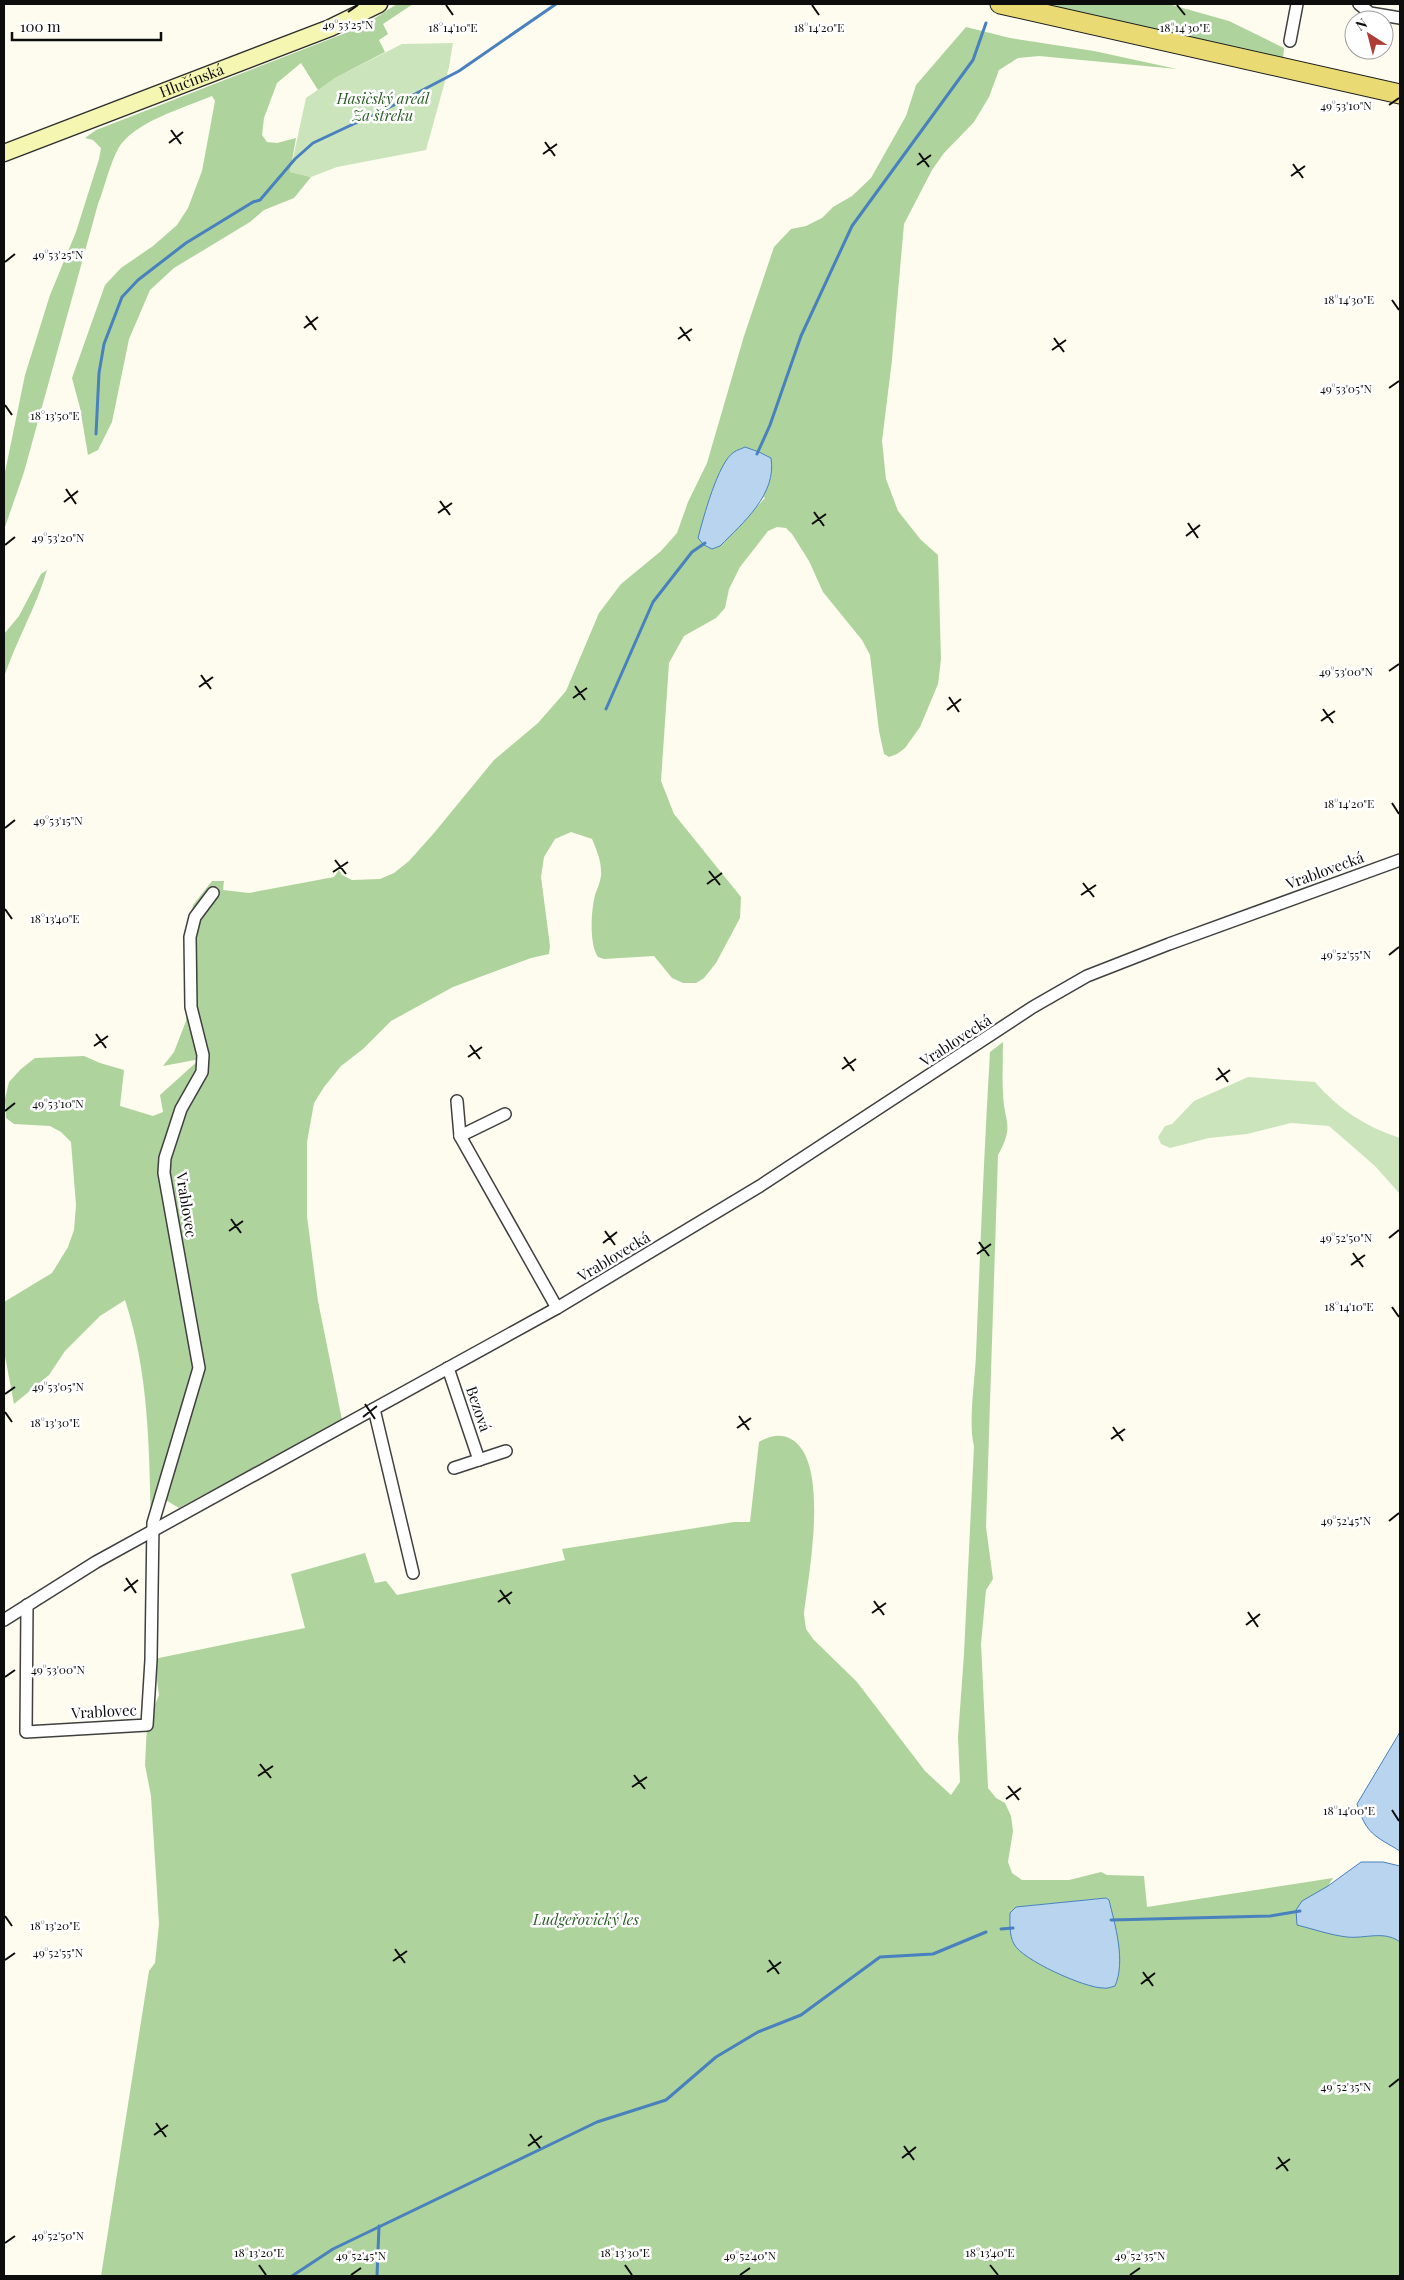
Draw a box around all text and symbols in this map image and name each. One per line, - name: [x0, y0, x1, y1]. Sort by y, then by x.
- scale bar: [12, 10, 161, 42]
- north arrow: [1344, 10, 1394, 60]
- text: N: [1351, 13, 1371, 35]
- text: 100 m: [20, 16, 61, 36]
- text: 49°53'25"N: [323, 16, 374, 32]
- text: 18°14'10"E: [428, 19, 478, 35]
- text: 18°14'20"E: [794, 19, 844, 35]
- text: 18°14'30"E: [1160, 19, 1210, 35]
- street label: Hlučínská: [156, 59, 227, 101]
- park label: Hasičský areál Za štreku: [336, 88, 430, 125]
- text: 49°53'10"N: [1320, 97, 1372, 113]
- text: 49°53'25"N: [33, 246, 84, 262]
- text: 18°14'30"E: [1324, 291, 1374, 307]
- text: 49°53'05"N: [1320, 380, 1373, 396]
- text: 18°13'50"E: [30, 407, 80, 423]
- text: 49°53'20"N: [32, 529, 85, 545]
- text: 49°53'00"N: [1319, 663, 1374, 679]
- text: 18°14'20"E: [1324, 795, 1374, 811]
- text: 49°53'15"N: [33, 812, 83, 828]
- street label: Vrablovecká: [1282, 847, 1367, 894]
- text: 18°13'40"E: [30, 910, 80, 926]
- text: 49°52'55"N: [1321, 946, 1372, 962]
- street label: Vrablovecká: [915, 1009, 995, 1071]
- text: 49°53'10"N: [32, 1095, 84, 1111]
- street label: Vrablovec: [172, 1170, 202, 1239]
- street label: Vrablovecká: [573, 1226, 654, 1286]
- text: 49°52'50"N: [1320, 1229, 1373, 1245]
- text: 18°14'10"E: [1324, 1298, 1374, 1314]
- text: 49°53'05"N: [32, 1378, 85, 1394]
- street label: Bezová: [462, 1383, 496, 1435]
- text: 18°13'30"E: [30, 1414, 80, 1430]
- text: 49°52'45"N: [1321, 1512, 1372, 1528]
- text: 49°53'00"N: [31, 1661, 86, 1677]
- street label: Vrablovec: [70, 1699, 137, 1723]
- text: 18°14'00"E: [1323, 1802, 1375, 1818]
- park label: Ludgeřovický les: [532, 1909, 639, 1929]
- text: 18°13'20"E: [30, 1917, 80, 1933]
- text: 49°52'55"N: [33, 1944, 84, 1960]
- text: 49°52'35"N: [1321, 2078, 1372, 2094]
- text: 49°52'50"N: [32, 2227, 85, 2243]
- text: 18°13'20"E: [234, 2244, 284, 2260]
- text: 18°13'30"E: [600, 2244, 650, 2260]
- text: 18°13'40"E: [965, 2244, 1015, 2260]
- text: 49°52'45"N: [336, 2247, 387, 2263]
- text: 49°52'40"N: [724, 2247, 777, 2263]
- text: 49°52'35"N: [1115, 2247, 1166, 2263]

